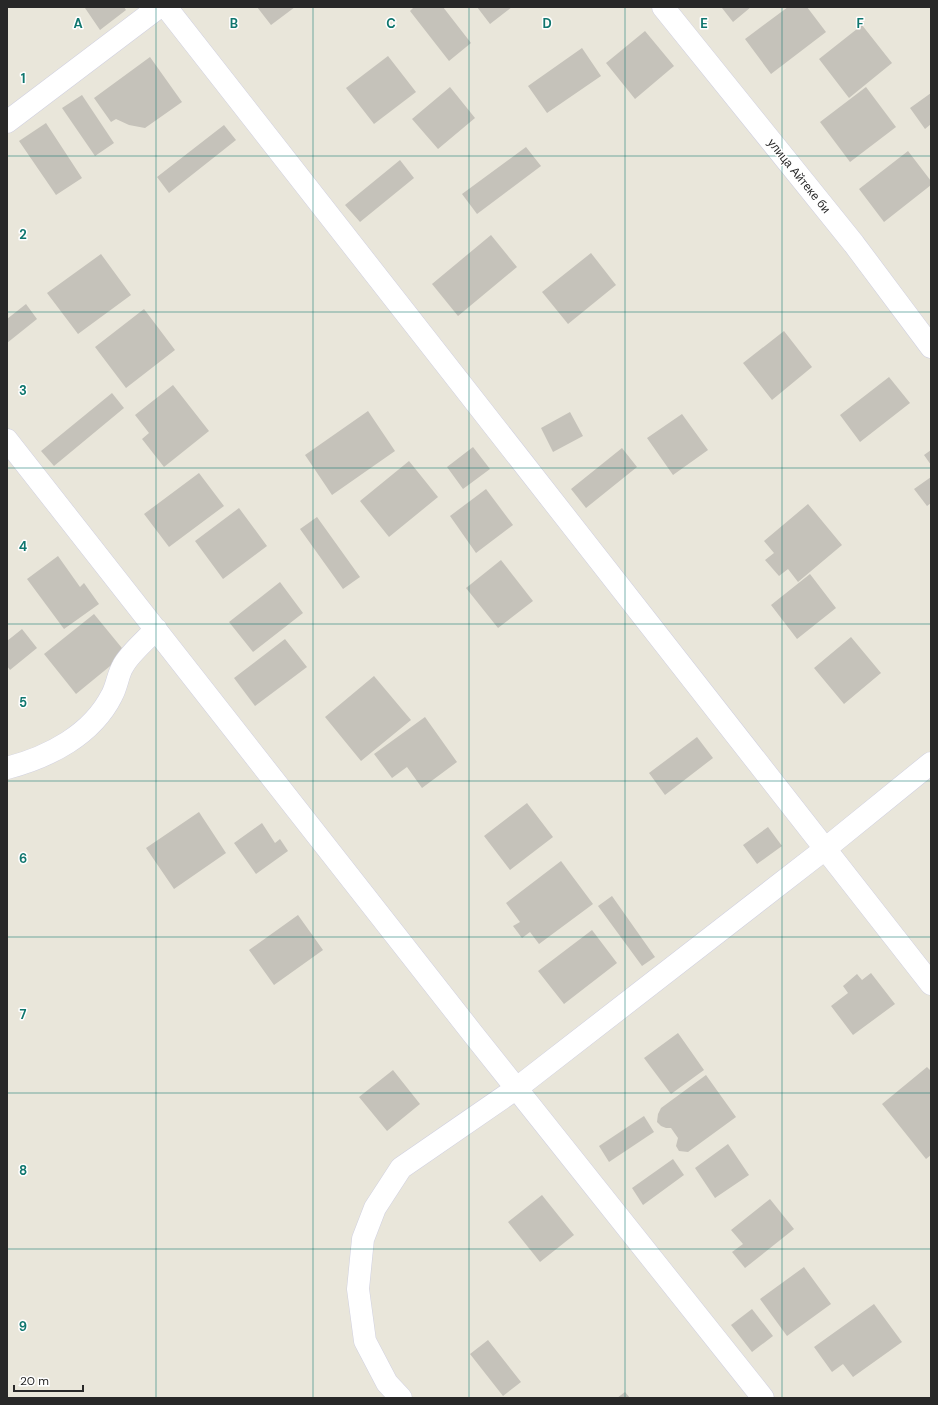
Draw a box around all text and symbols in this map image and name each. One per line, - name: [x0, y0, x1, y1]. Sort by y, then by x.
- text: A: [73, 15, 83, 32]
- text: B: [230, 15, 238, 32]
- text: C: [386, 15, 396, 32]
- text: D: [542, 15, 552, 32]
- text: E: [700, 15, 708, 32]
- text: F: [856, 15, 864, 32]
- text: 1: [21, 70, 25, 87]
- street label: улица Айтеке би: [764, 135, 834, 217]
- text: 2: [19, 226, 27, 243]
- text: 3: [19, 382, 27, 399]
- text: 4: [19, 538, 27, 555]
- text: 5: [19, 694, 27, 711]
- text: 6: [19, 850, 27, 867]
- text: 7: [20, 1006, 27, 1023]
- text: 8: [19, 1162, 27, 1179]
- text: 9: [19, 1318, 27, 1335]
- scale bar: [14, 1367, 83, 1393]
- text: 20 m: [20, 1373, 49, 1389]

